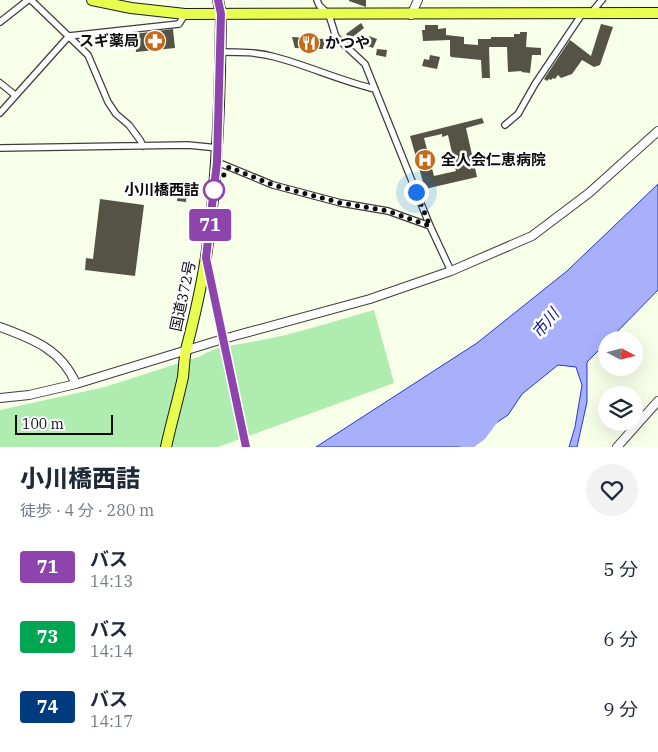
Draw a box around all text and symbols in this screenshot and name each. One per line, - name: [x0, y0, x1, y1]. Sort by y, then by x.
- pharmacy icon: スギ薬局: [143, 29, 167, 53]
- place label: スギ薬局: [79, 31, 139, 50]
- restaurant icon: かつや: [297, 31, 321, 55]
- place label: かつや: [325, 33, 370, 52]
- hospital icon: 全人会仁恵病院: [413, 148, 437, 172]
- place label: 全人会仁恵病院: [441, 150, 546, 169]
- marker: 小川橋西詰: [203, 179, 225, 201]
- place label: 小川橋西詰: [124, 180, 199, 199]
- your location: [404, 180, 429, 205]
- line badge: 71: [188, 209, 232, 241]
- text: 71: [199, 213, 221, 236]
- street label: 国道372号: [166, 259, 199, 333]
- water label: 市川: [527, 303, 564, 342]
- north arrow: [598, 331, 642, 376]
- map controls: [598, 331, 643, 431]
- button: layers: [598, 386, 643, 431]
- scale bar: [15, 412, 112, 435]
- text: 100 m: [22, 415, 64, 433]
- text: 小川橋西詰: [20, 462, 140, 494]
- button: heart: [586, 464, 638, 516]
- text: 徒歩 · 4 分 · 280 m: [20, 500, 154, 520]
- text: バス: [90, 547, 128, 571]
- text: 71: [37, 555, 58, 578]
- text: 5 分: [603, 557, 638, 581]
- text: 14:13: [90, 571, 133, 591]
- text: バス: [90, 617, 128, 641]
- text: 73: [37, 625, 58, 648]
- text: 6 分: [603, 627, 638, 651]
- text: 14:14: [90, 641, 133, 661]
- text: バス: [90, 687, 128, 711]
- text: 74: [37, 695, 58, 718]
- text: 9 分: [603, 697, 638, 721]
- text: 14:17: [90, 711, 133, 731]

